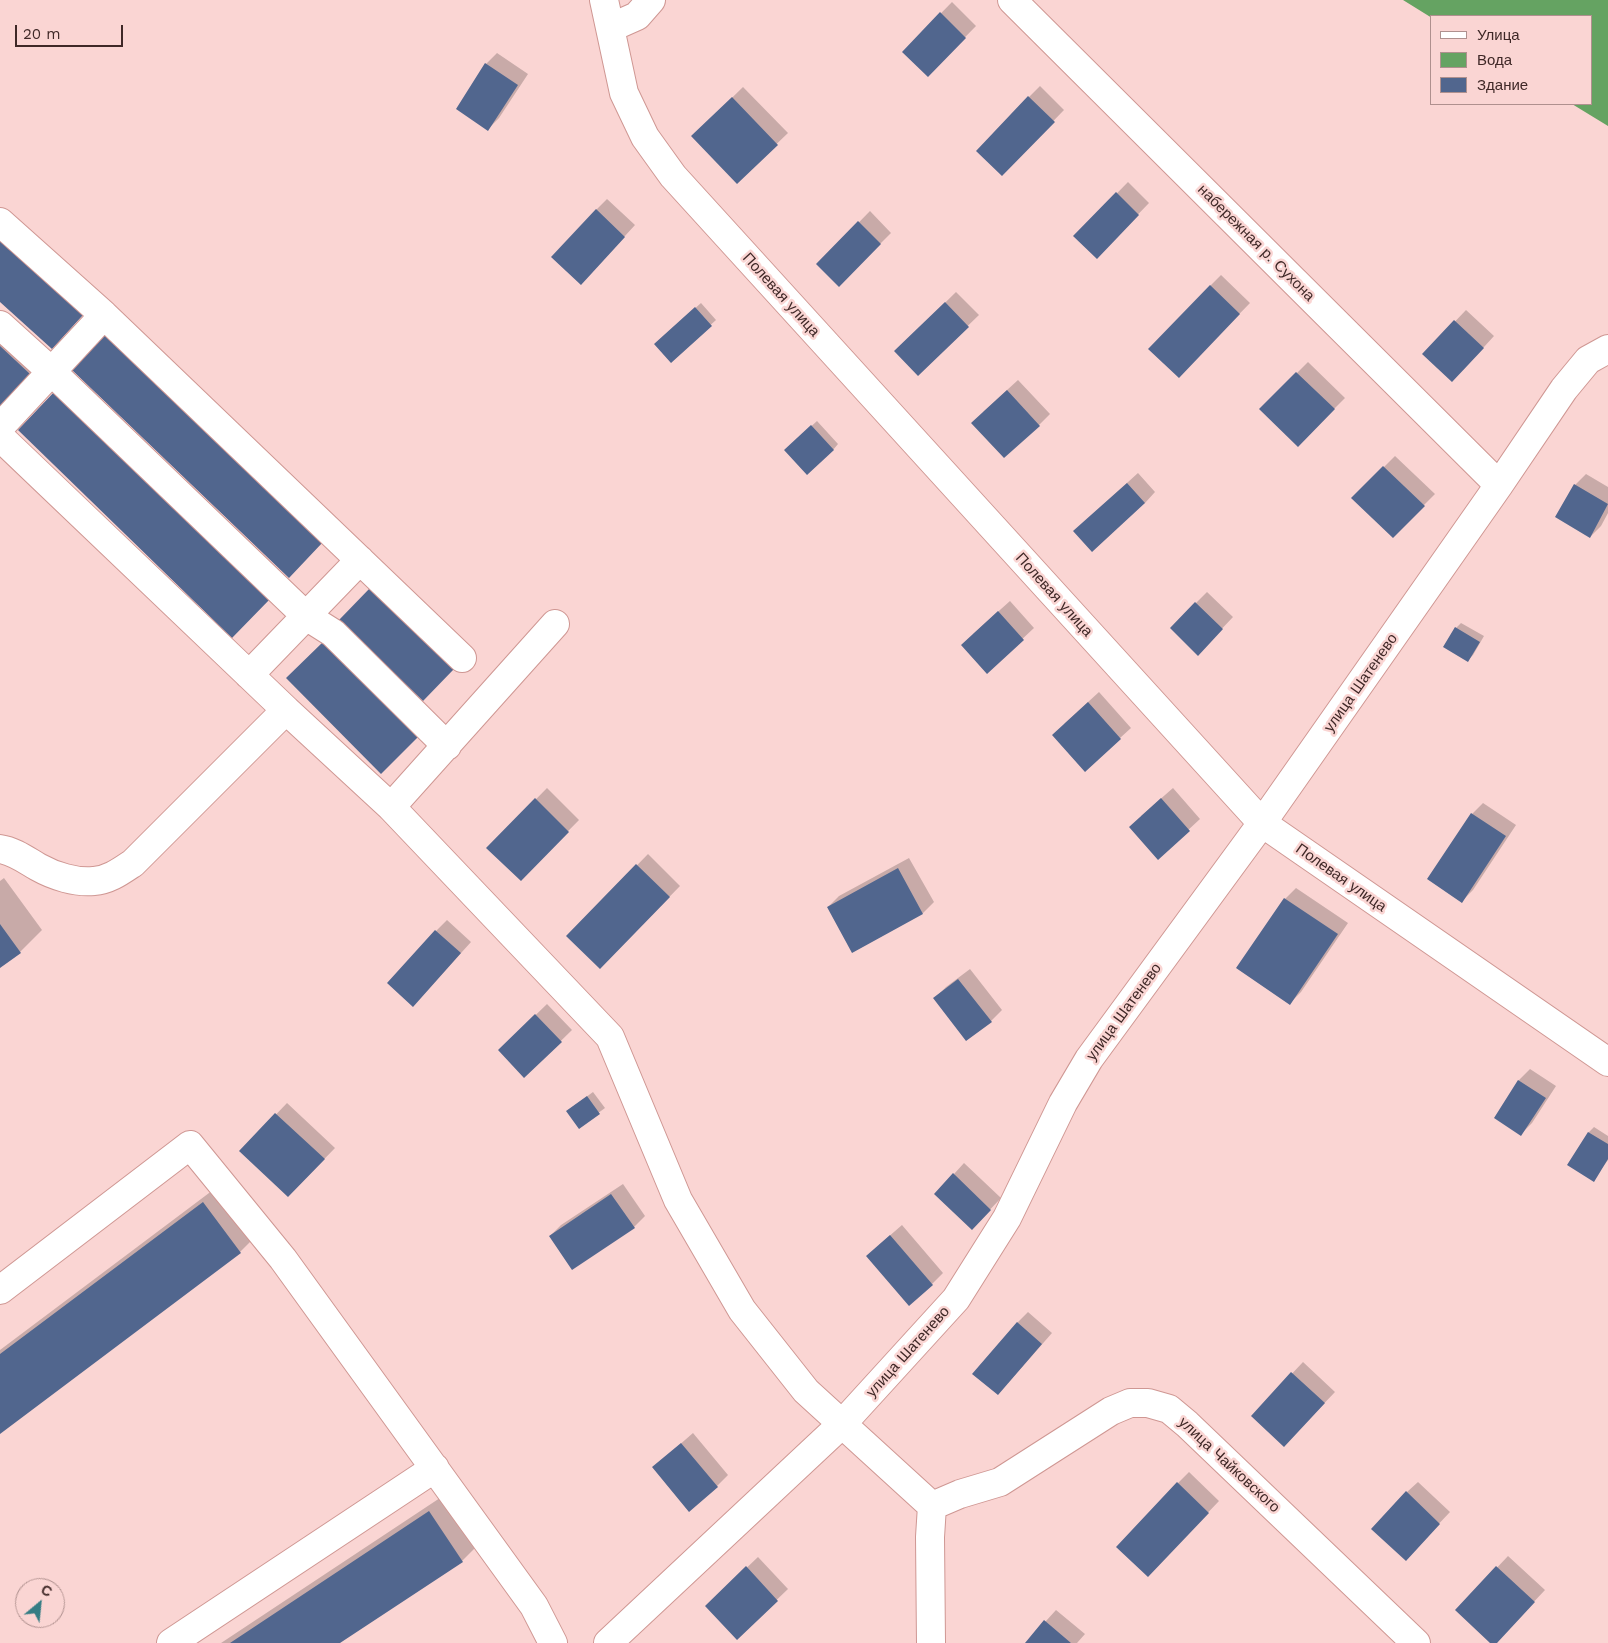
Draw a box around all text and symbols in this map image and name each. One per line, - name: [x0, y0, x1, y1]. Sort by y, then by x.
- scale bar: [18, 15, 125, 47]
- legend: [1430, 15, 1593, 105]
- text: 20 m: [23, 25, 61, 43]
- text: Улица: [1477, 26, 1520, 44]
- text: Вода: [1477, 51, 1512, 69]
- text: Здание: [1477, 76, 1528, 94]
- street label: набережная р. Сухона: [1194, 181, 1318, 305]
- street label: Полевая улица: [739, 249, 823, 341]
- street label: Полевая улица: [1012, 549, 1096, 641]
- street label: улица Шатенево: [1320, 630, 1402, 736]
- street label: Полевая улица: [1292, 840, 1390, 916]
- street label: улица Шатенево: [1083, 960, 1165, 1064]
- street label: улица Шатенево: [863, 1303, 953, 1401]
- street label: улица Чайковского: [1175, 1413, 1283, 1517]
- north arrow: [15, 1578, 65, 1628]
- text: С: [38, 1581, 55, 1600]

